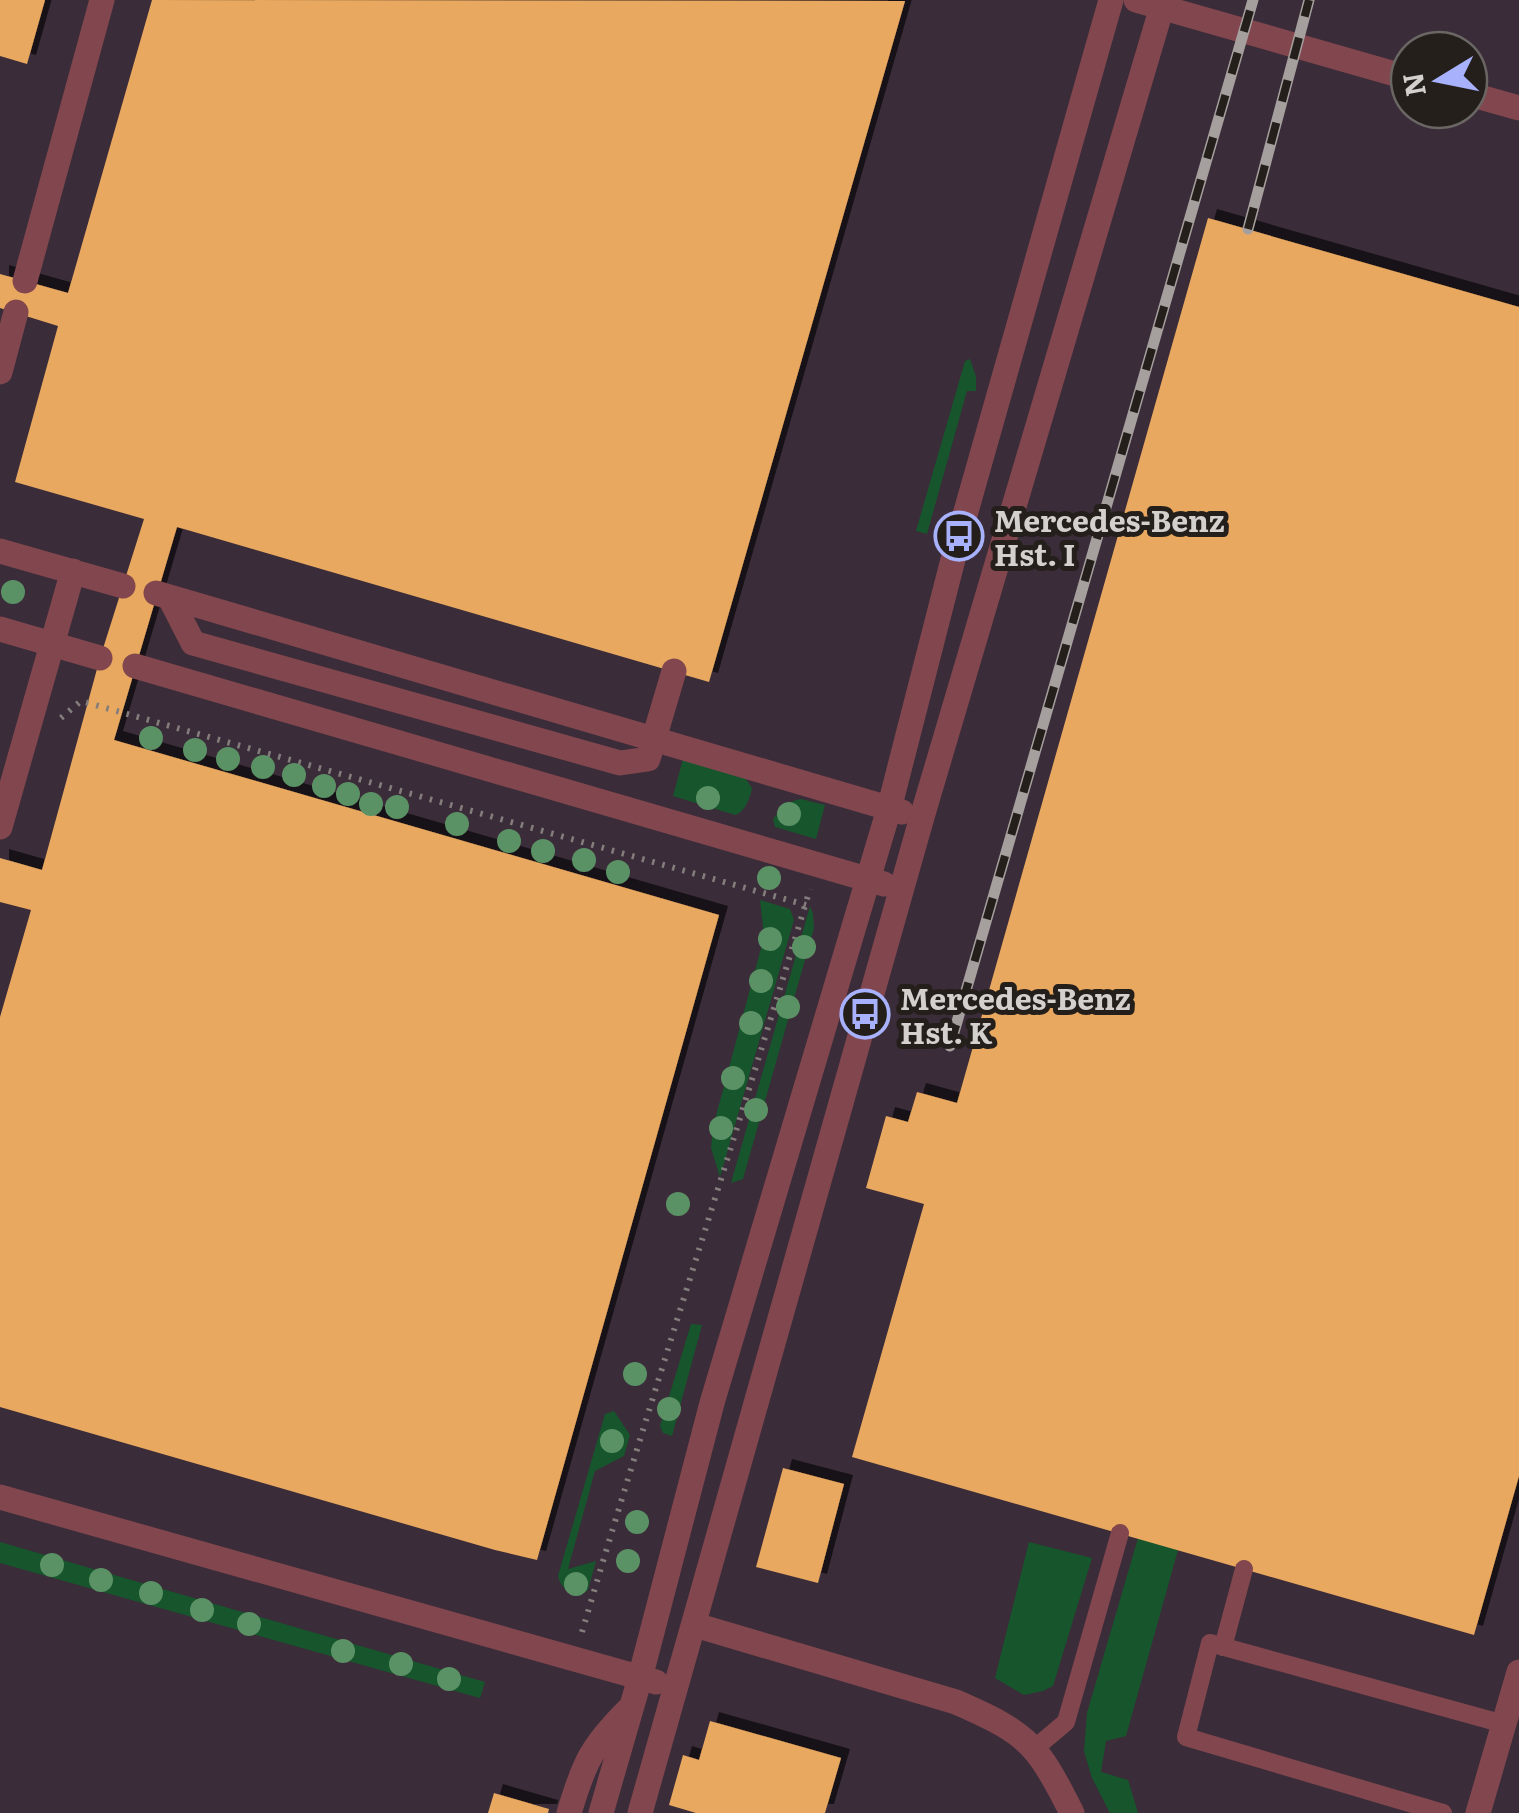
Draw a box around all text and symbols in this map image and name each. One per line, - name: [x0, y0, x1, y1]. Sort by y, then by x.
- north arrow: [1389, 30, 1489, 130]
- text: N: [1390, 69, 1435, 100]
- place label: Mercedes-Benz Hst. I: [994, 497, 1225, 575]
- bus stop icon: Mercedes-Benz Hst. I: [933, 510, 985, 562]
- place label: Mercedes-Benz Hst. K: [900, 975, 1131, 1053]
- bus stop icon: Mercedes-Benz Hst. K: [839, 988, 891, 1040]

